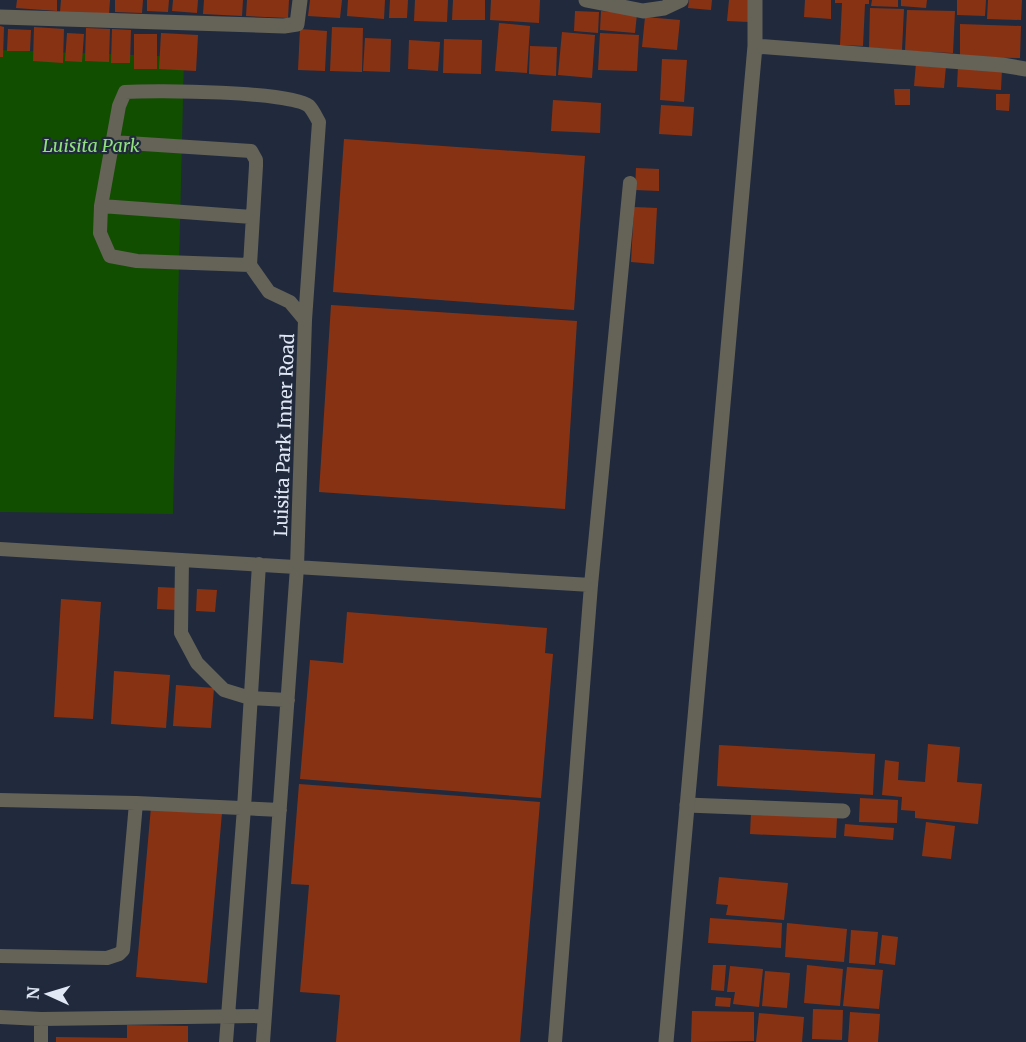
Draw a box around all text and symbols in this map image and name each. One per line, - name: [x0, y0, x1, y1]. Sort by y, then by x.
- park label: Luisita Park: [42, 134, 140, 157]
- street label: Luisita Park Inner Road: [269, 333, 299, 537]
- north arrow: [18, 964, 78, 1024]
- text: N: [23, 986, 43, 1000]

